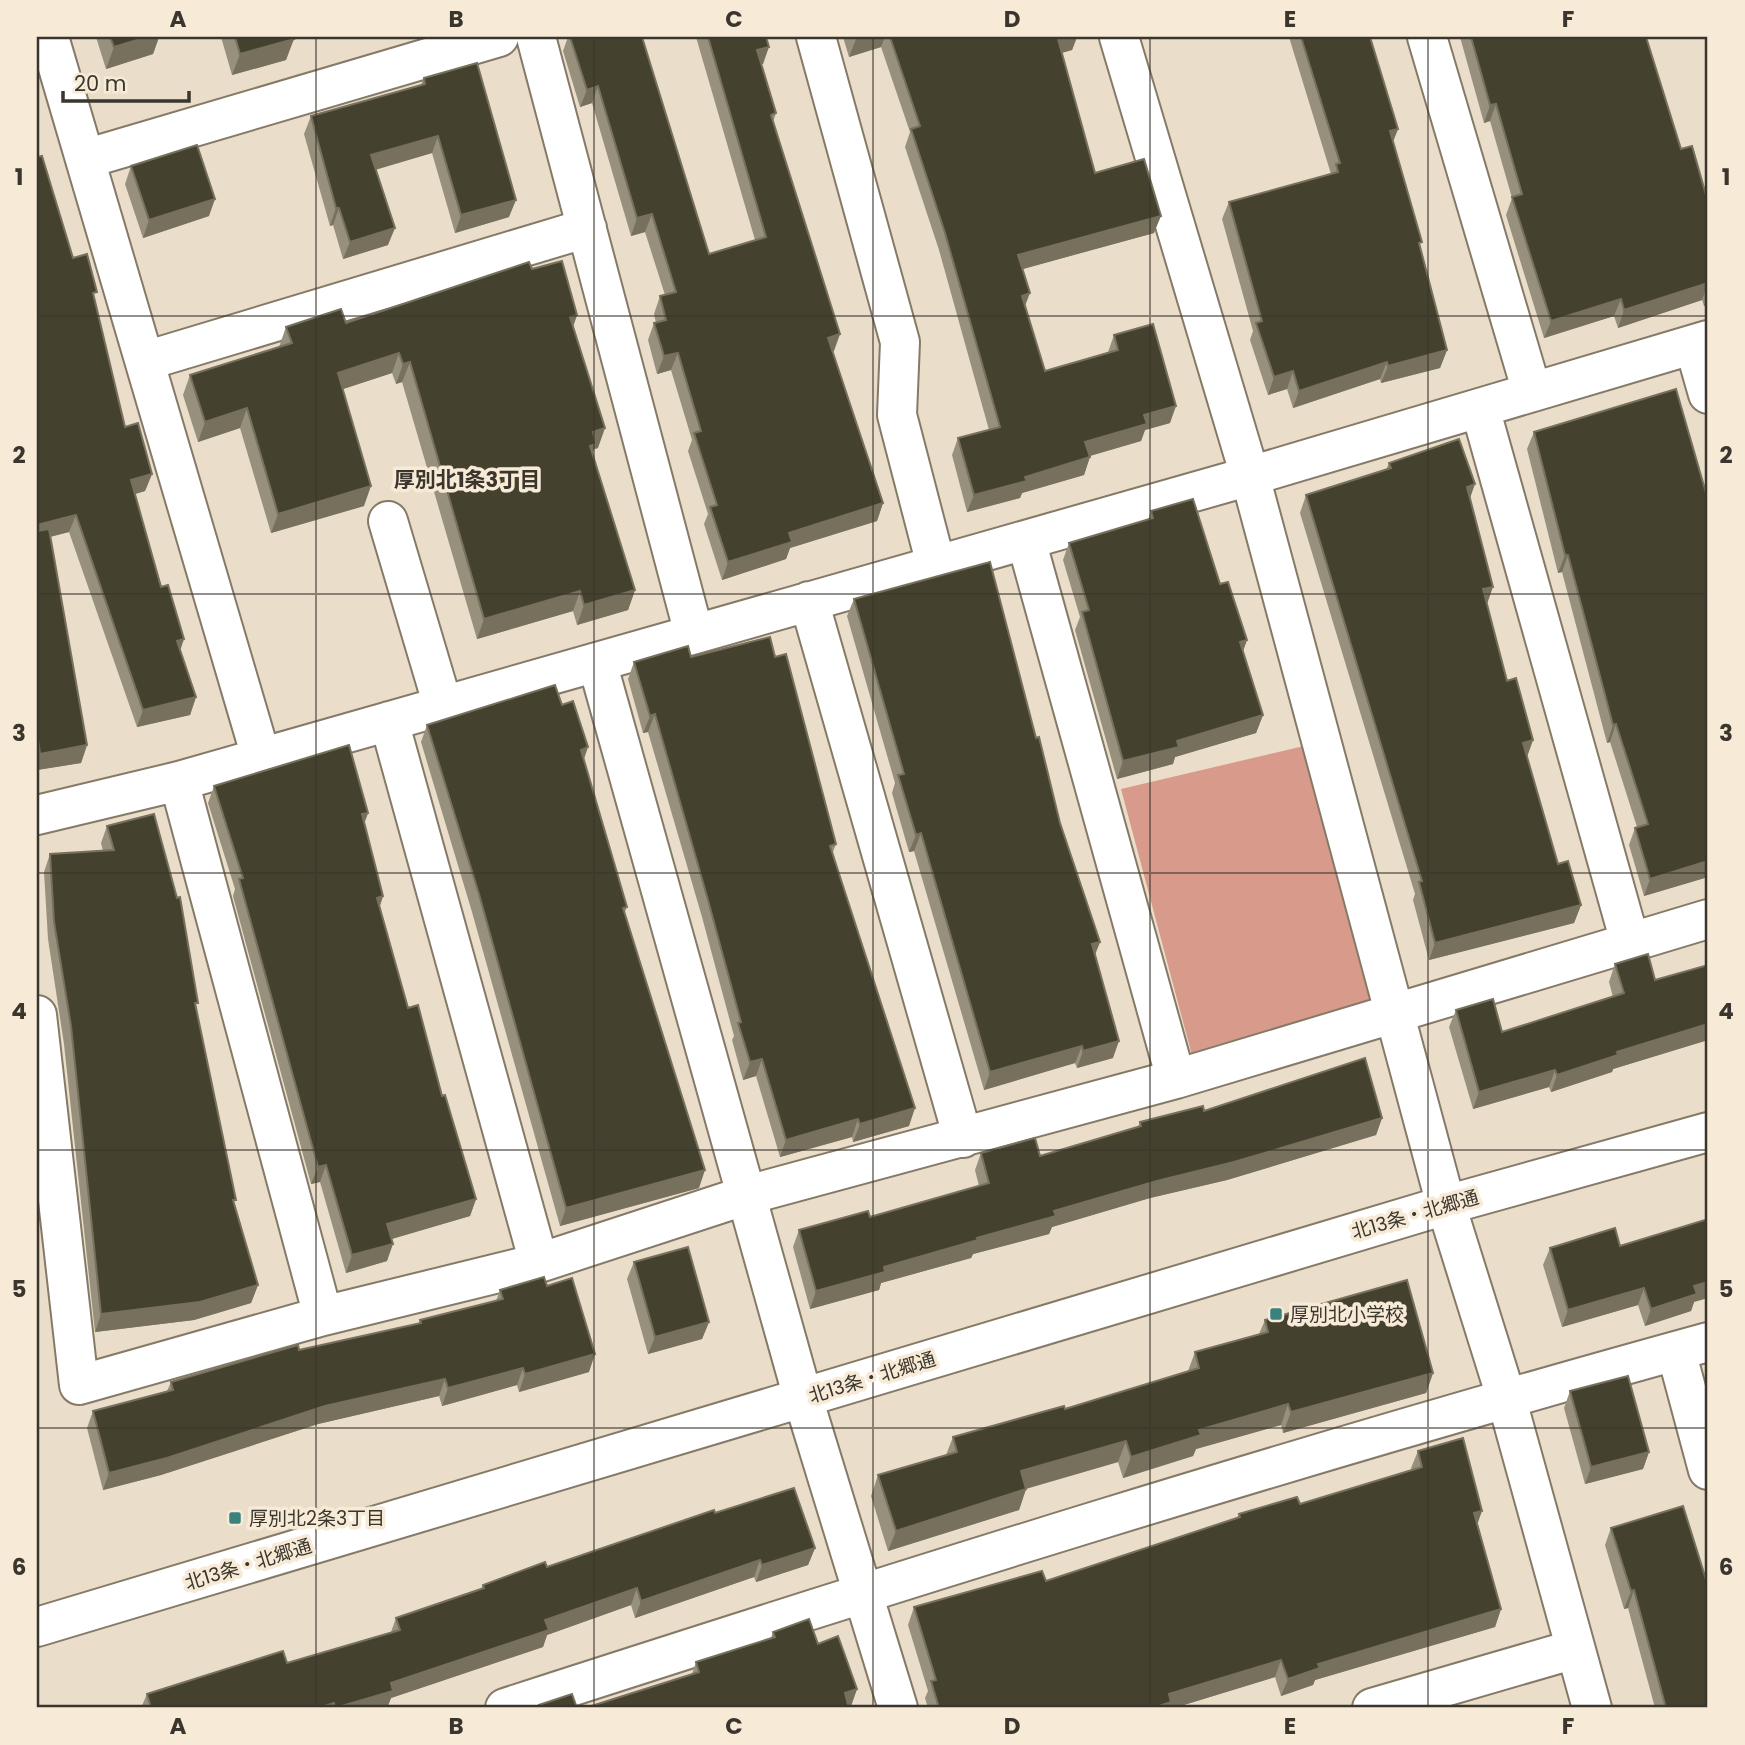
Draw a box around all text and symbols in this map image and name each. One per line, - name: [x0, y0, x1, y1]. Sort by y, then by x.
- text: A: [170, 3, 187, 35]
- text: B: [448, 3, 464, 35]
- text: C: [725, 3, 743, 35]
- text: D: [1004, 3, 1020, 35]
- text: E: [1284, 3, 1296, 35]
- text: F: [1562, 3, 1574, 35]
- scale bar: [63, 60, 189, 104]
- text: 20 m: [74, 69, 127, 98]
- text: 1: [15, 161, 23, 193]
- text: 1: [1722, 161, 1730, 193]
- text: 2: [12, 439, 26, 471]
- text: 2: [1719, 439, 1733, 471]
- district label: 厚別北1条3丁目: [394, 465, 540, 494]
- text: 3: [12, 717, 26, 749]
- text: 3: [1719, 717, 1733, 749]
- text: 4: [11, 995, 27, 1027]
- text: 4: [1718, 995, 1734, 1027]
- street label: 北13条・北郷通: [1348, 1183, 1482, 1246]
- text: 5: [12, 1273, 26, 1305]
- text: 5: [1719, 1273, 1733, 1305]
- place label: 厚別北小学校: [1290, 1301, 1404, 1328]
- marker: 厚別北小学校: [1268, 1306, 1284, 1322]
- street label: 北13条・北郷通: [805, 1345, 939, 1410]
- place label: 厚別北2条3丁目: [249, 1505, 385, 1532]
- marker: 厚別北2条3丁目: [227, 1510, 243, 1526]
- street label: 北13条・北郷通: [181, 1532, 315, 1597]
- text: 6: [12, 1551, 26, 1583]
- text: 6: [1719, 1551, 1733, 1583]
- text: A: [170, 1710, 187, 1742]
- text: B: [448, 1710, 464, 1742]
- text: C: [725, 1710, 743, 1742]
- text: D: [1004, 1710, 1020, 1742]
- text: E: [1284, 1710, 1296, 1742]
- text: F: [1562, 1710, 1574, 1742]

